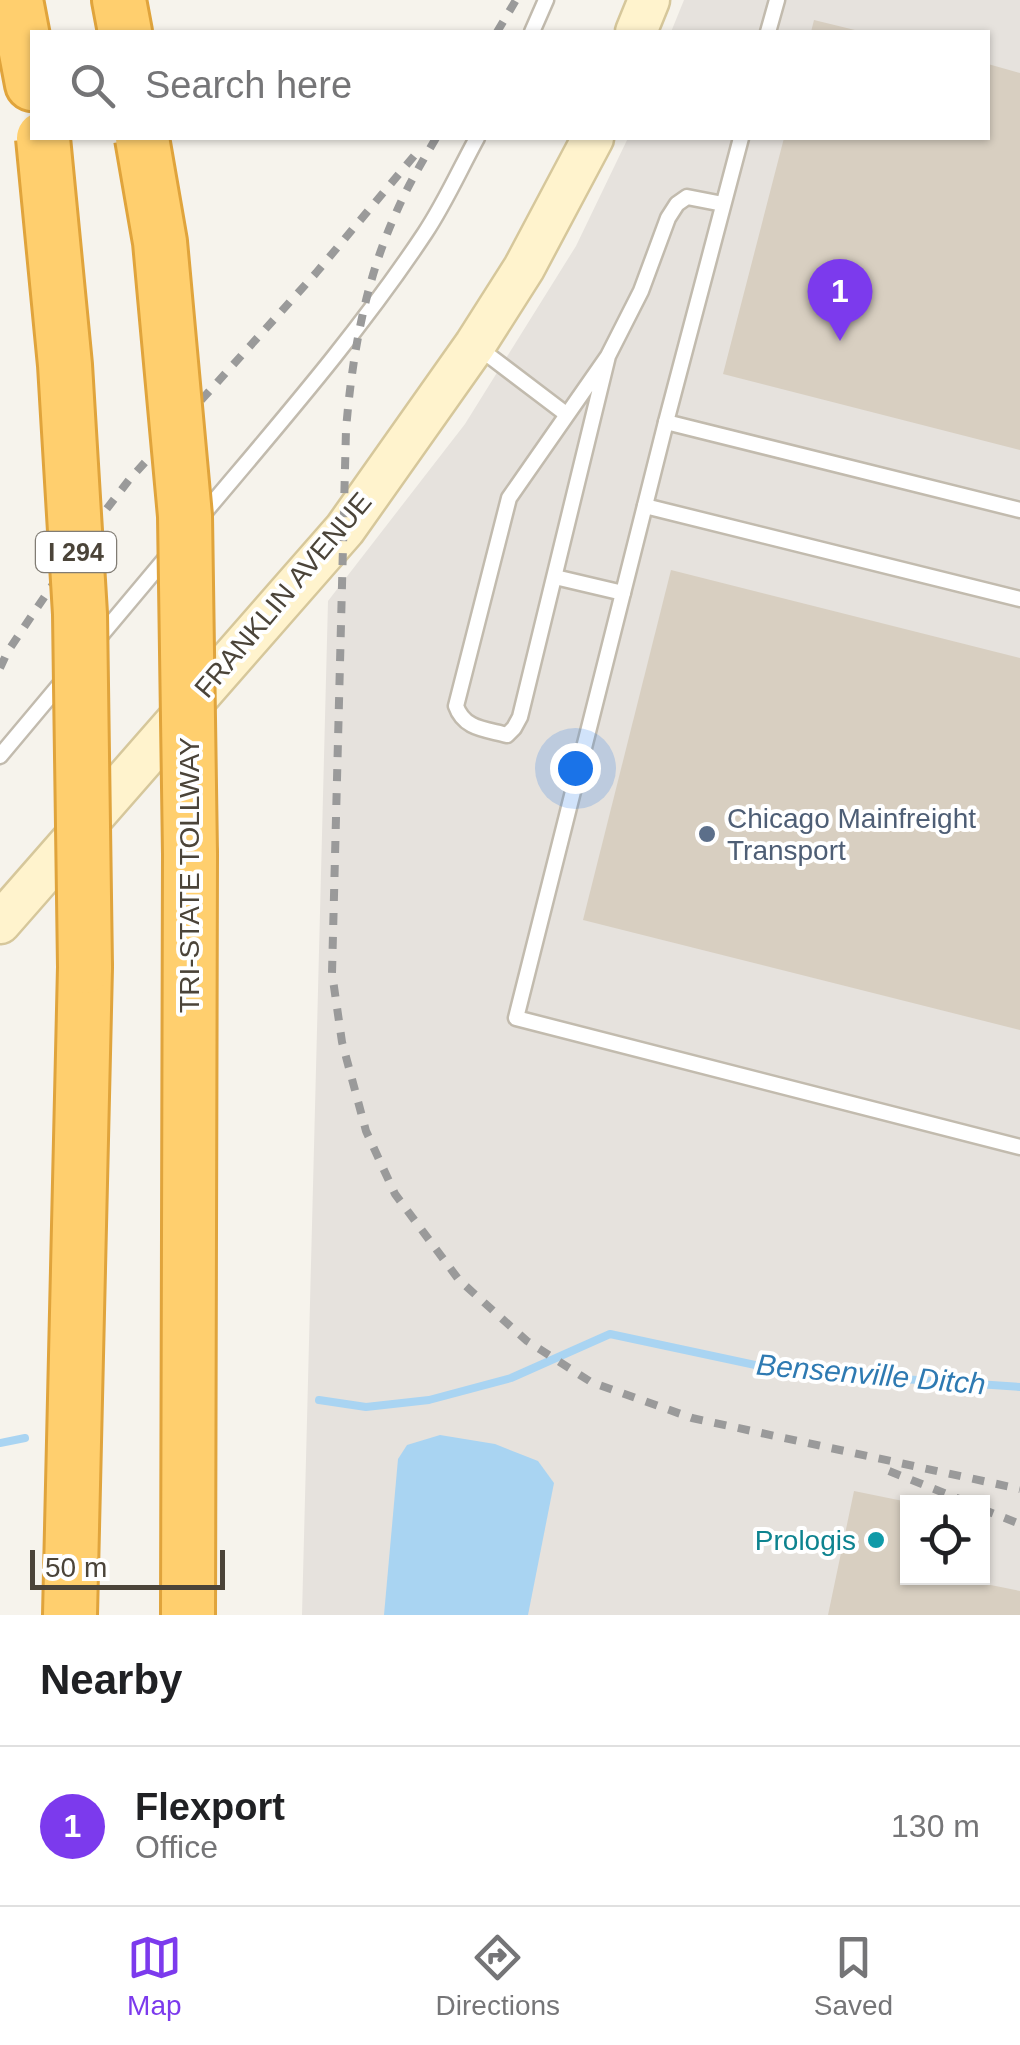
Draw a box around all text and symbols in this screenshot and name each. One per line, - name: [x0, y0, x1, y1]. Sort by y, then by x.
- search box: [30, 30, 990, 140]
- icon: search: [65, 58, 120, 113]
- text: Search here: [145, 64, 352, 106]
- pin: 1: [808, 258, 872, 341]
- street label: FRANKLIN AVENUE: [188, 486, 378, 704]
- road number: I 294: [36, 532, 116, 572]
- street label: TRI-STATE TOLLWAY: [174, 737, 205, 1013]
- your location: [550, 743, 601, 794]
- place label: Chicago Mainfreight Transport: [727, 803, 976, 866]
- marker: Chicago Mainfreight Transport: [696, 823, 718, 845]
- water label: Bensenville Ditch: [755, 1348, 987, 1400]
- map controls: [900, 1495, 990, 1585]
- button: locate: [900, 1495, 990, 1585]
- place label: Prologis: [755, 1525, 856, 1556]
- marker: Prologis: [865, 1529, 887, 1551]
- scale bar: [30, 1545, 225, 1590]
- text: 50 m: [45, 1552, 107, 1583]
- text: Nearby: [40, 1656, 182, 1703]
- text: Flexport: [135, 1786, 285, 1828]
- text: 1: [64, 1808, 81, 1844]
- text: 130 m: [891, 1808, 980, 1844]
- text: Office: [135, 1829, 218, 1865]
- tab: Map: [127, 1930, 182, 2022]
- tab: Directions: [436, 1930, 560, 2022]
- tab: Saved: [814, 1930, 893, 2022]

